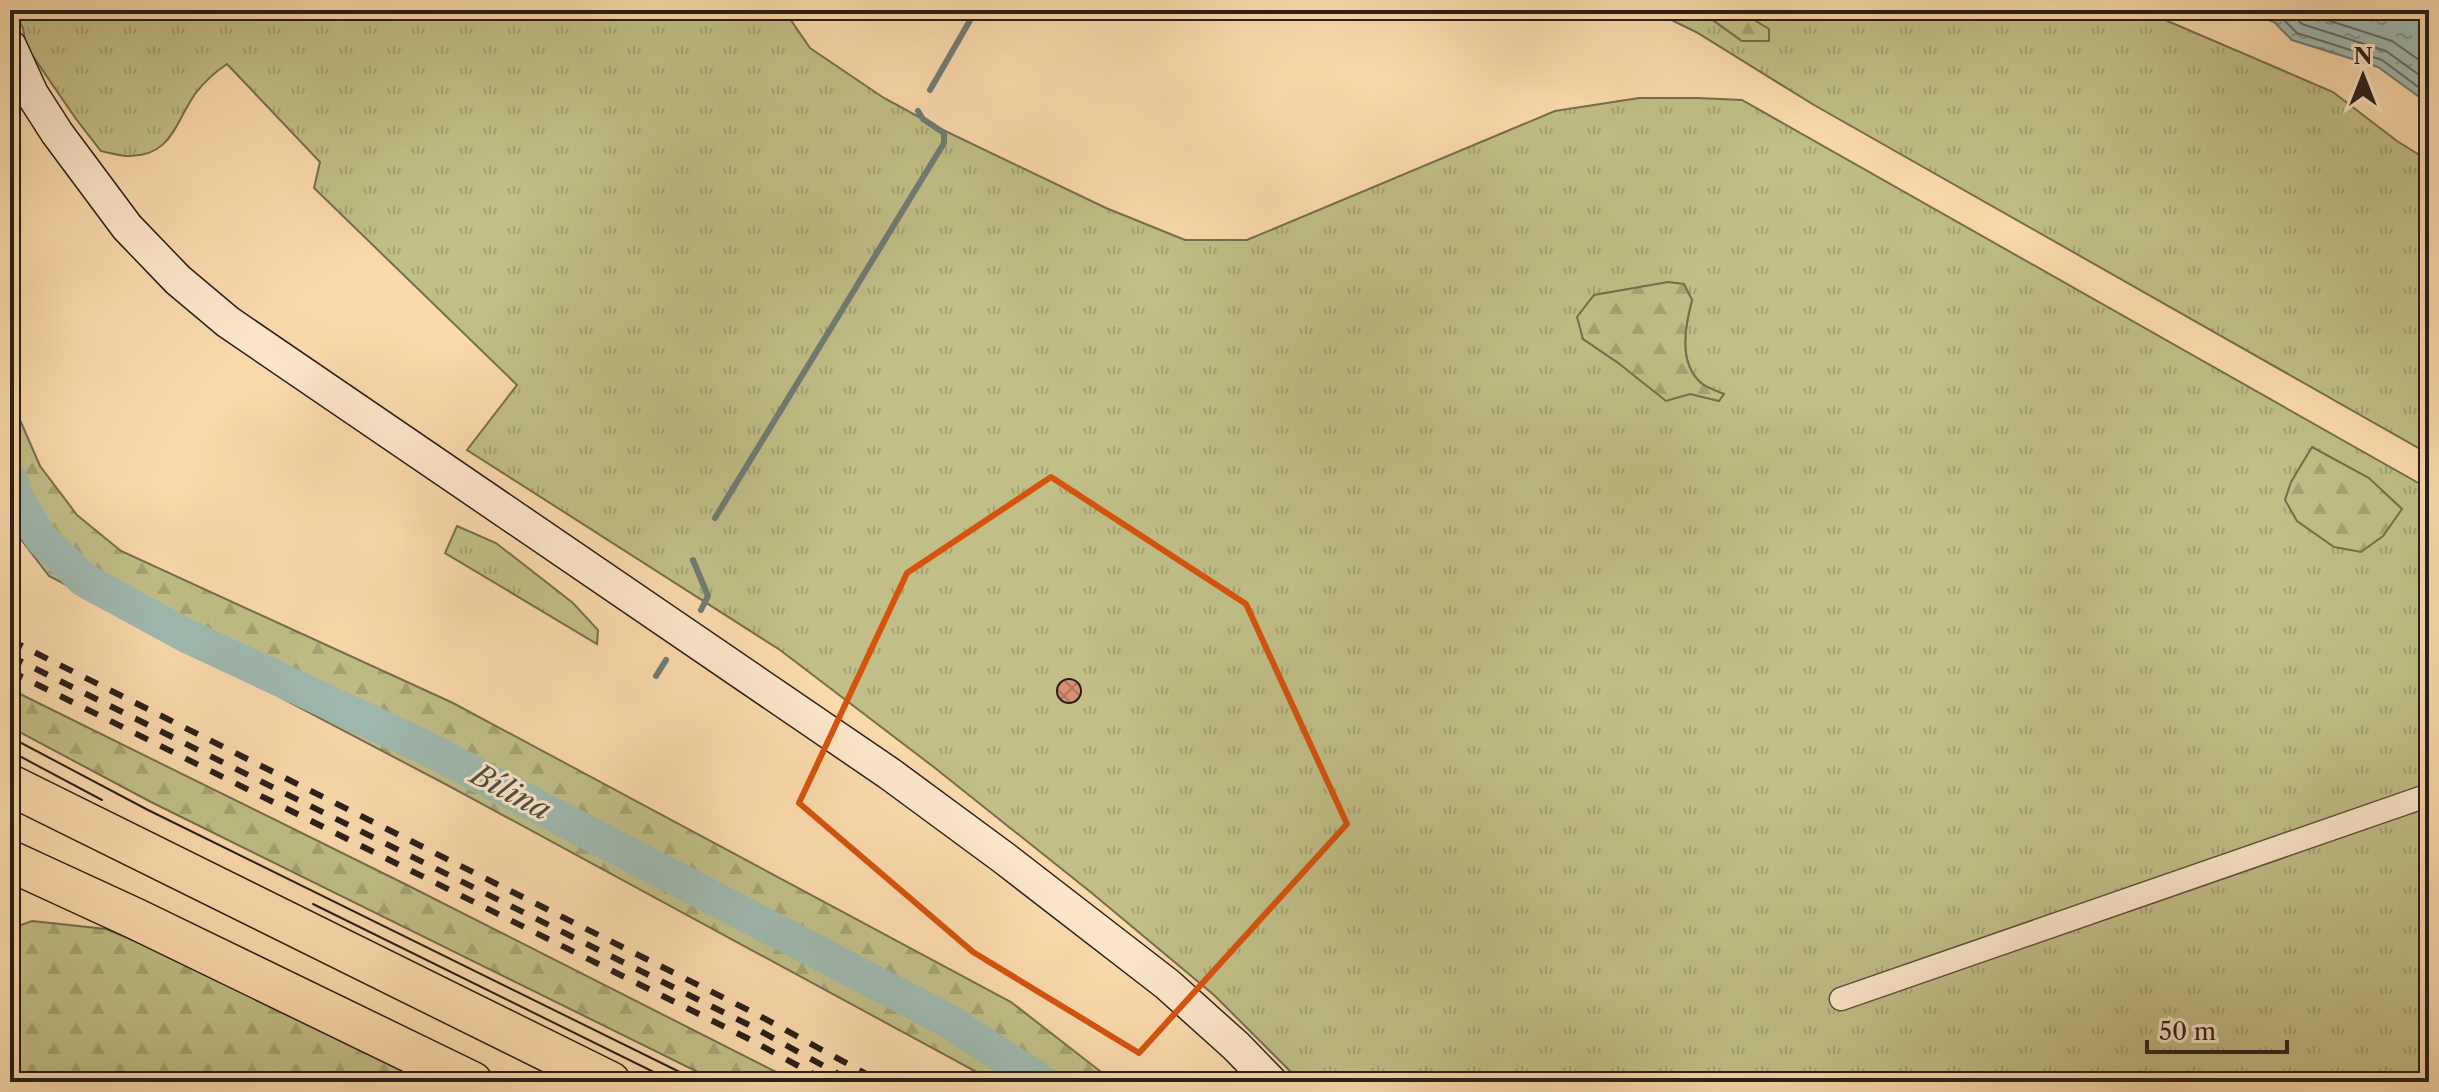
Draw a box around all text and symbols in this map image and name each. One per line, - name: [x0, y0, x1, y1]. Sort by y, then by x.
- north arrow: [2323, 36, 2403, 116]
- text: N: [2353, 43, 2373, 70]
- water label: Bílina: [463, 755, 557, 828]
- scale bar: [2147, 1004, 2287, 1054]
- text: 50 m: [2159, 1017, 2216, 1046]

